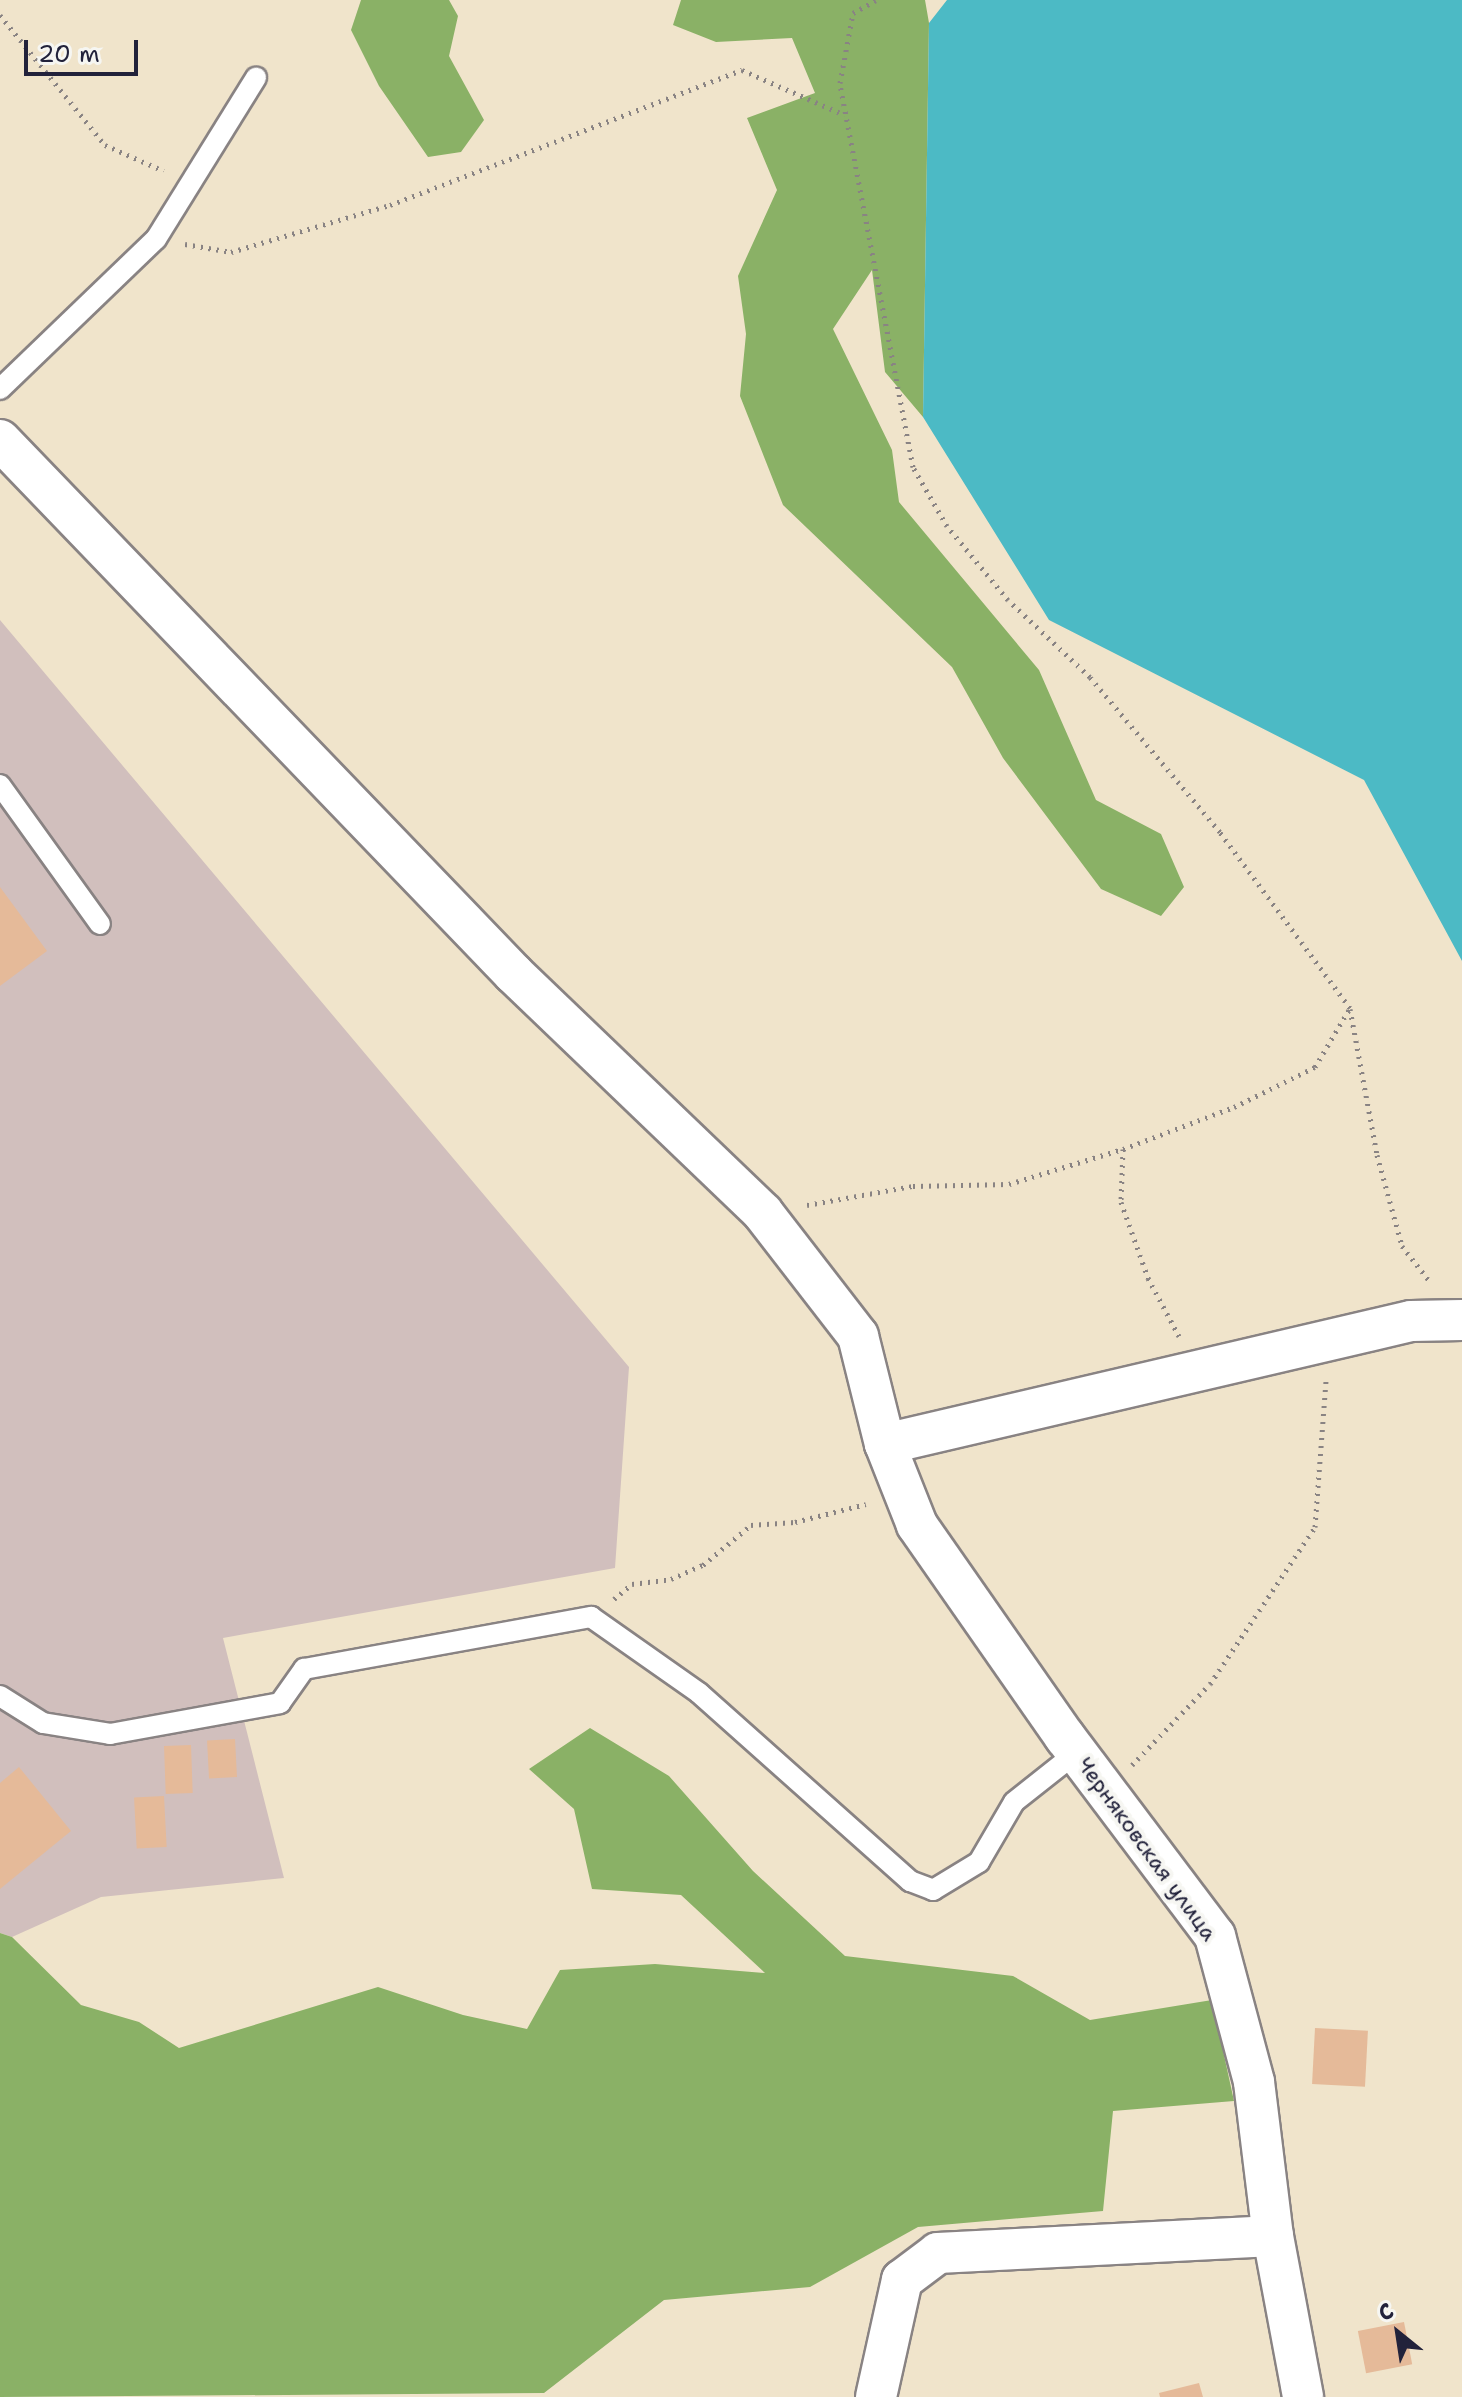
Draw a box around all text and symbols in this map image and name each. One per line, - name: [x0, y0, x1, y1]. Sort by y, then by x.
- scale bar: [28, 24, 142, 74]
- text: 20 m: [38, 38, 100, 70]
- street label: Черняковская улица: [1071, 1752, 1223, 1946]
- north arrow: [1358, 2293, 1438, 2373]
- text: С: [1373, 2296, 1399, 2328]

